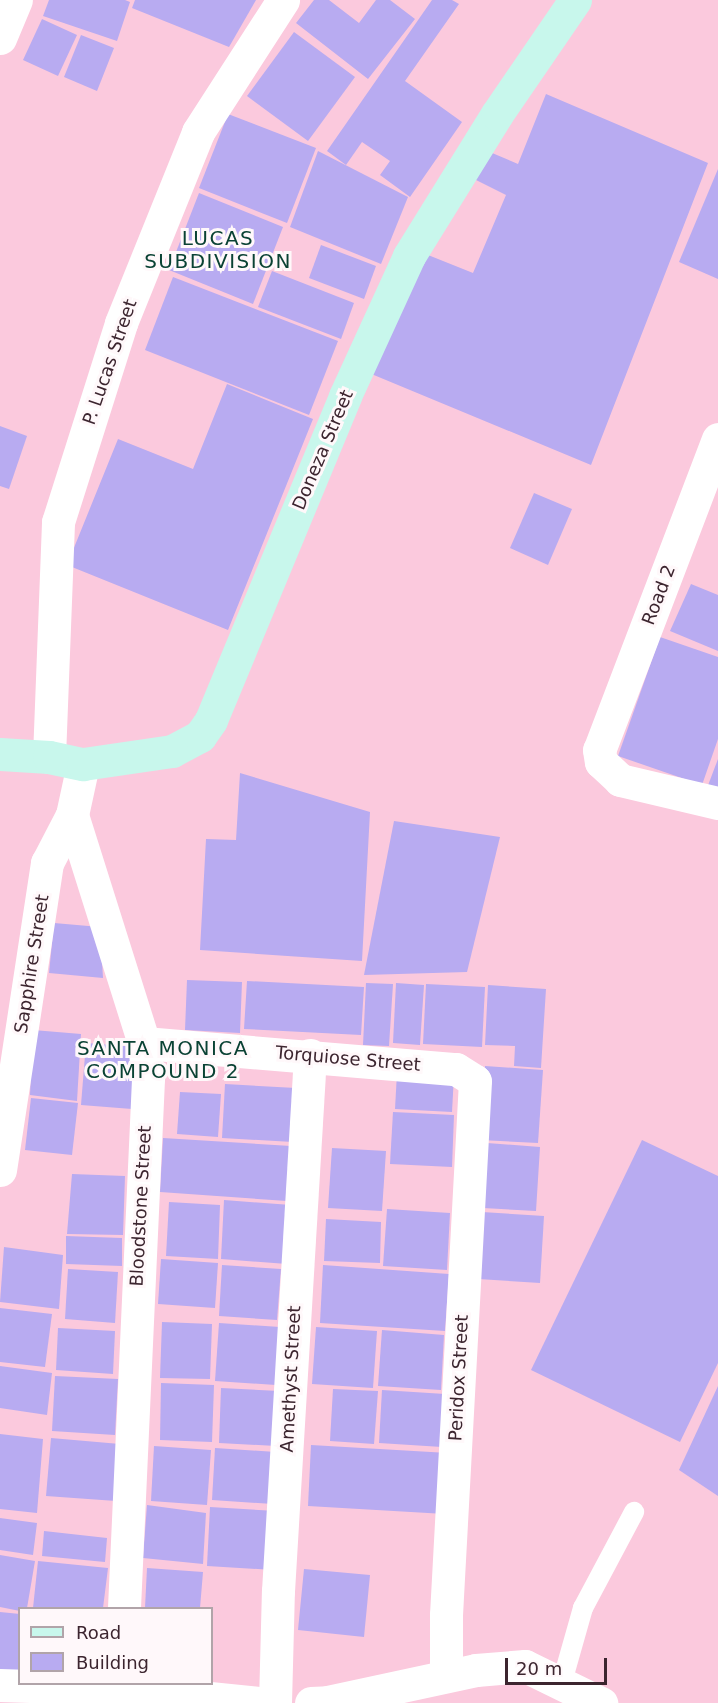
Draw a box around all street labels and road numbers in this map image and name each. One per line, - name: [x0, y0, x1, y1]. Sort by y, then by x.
- street label: P. Lucas Street: [78, 296, 142, 428]
- street label: Doneza Street: [288, 387, 358, 513]
- street label: Road 2: [638, 562, 680, 628]
- street label: Sapphire Street: [10, 893, 54, 1035]
- street label: Torquiose Street: [274, 1042, 422, 1076]
- street label: Bloodstone Street: [126, 1125, 156, 1287]
- street label: Amethyst Street: [276, 1305, 306, 1453]
- street label: Peridox Street: [445, 1314, 473, 1442]

